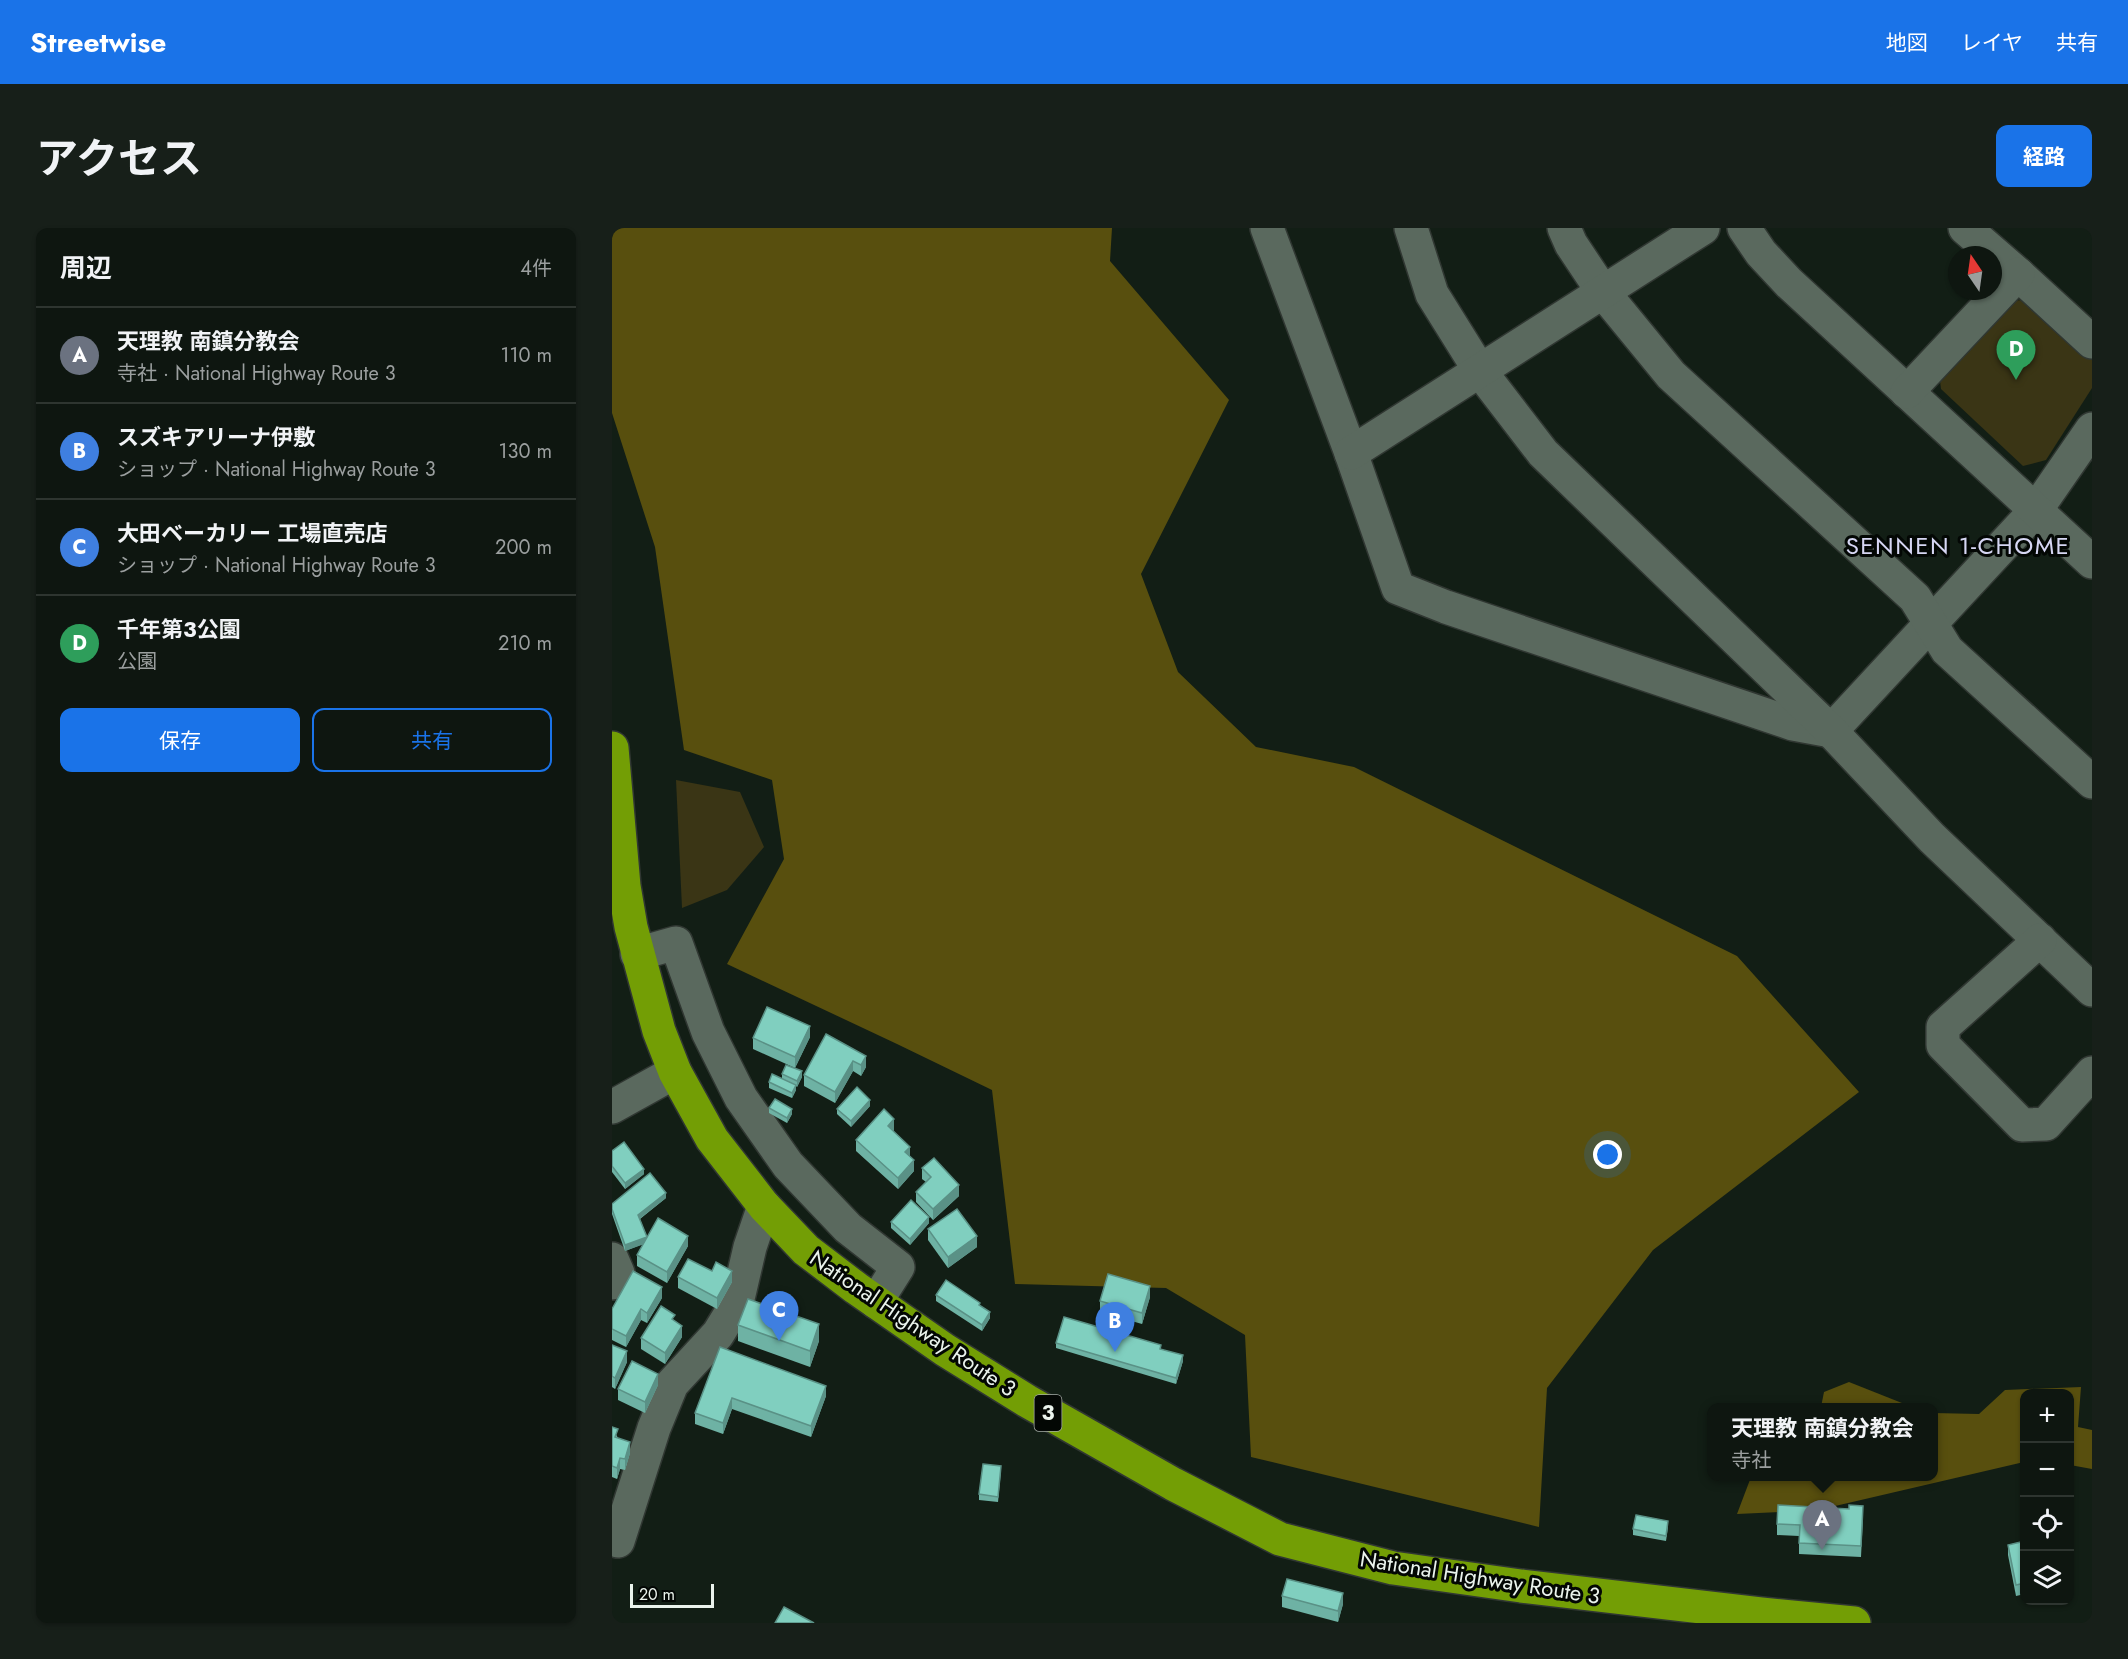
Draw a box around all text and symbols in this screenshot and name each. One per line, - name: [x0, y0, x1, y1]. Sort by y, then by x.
- text: Streetwise: [30, 22, 166, 63]
- text: 地図: [1886, 28, 1928, 58]
- text: レイヤ: [1961, 28, 2023, 58]
- text: 共有: [2056, 28, 2098, 58]
- button: 経路: [1996, 125, 2092, 187]
- text: アクセス: [36, 128, 202, 189]
- north arrow: [1948, 246, 2002, 300]
- text: 周辺: [60, 249, 112, 287]
- text: 4件: [520, 254, 552, 283]
- text: 天理教 南鎮分教会: [117, 325, 300, 357]
- pin: D: [1996, 330, 2036, 380]
- text: A: [72, 341, 87, 370]
- text: 110 m: [500, 341, 552, 370]
- text: 寺社 · National Highway Route 3: [117, 359, 396, 388]
- text: スズキアリーナ伊敷: [117, 421, 315, 453]
- text: B: [73, 437, 86, 466]
- text: 130 m: [498, 437, 552, 466]
- text: ショップ · National Highway Route 3: [117, 455, 436, 484]
- text: 大田ベーカリー 工場直売店: [117, 517, 388, 549]
- district label: SENNEN 1-CHOME: [1846, 528, 2070, 563]
- text: C: [72, 533, 87, 562]
- text: 200 m: [495, 533, 552, 562]
- text: ショップ · National Highway Route 3: [117, 551, 436, 580]
- text: 千年第3公園: [117, 613, 241, 645]
- text: D: [72, 629, 87, 658]
- text: 210 m: [498, 629, 552, 658]
- text: 公園: [117, 647, 157, 676]
- button: 保存: [60, 708, 300, 772]
- button: 共有: [312, 708, 552, 772]
- your location: [1593, 1140, 1622, 1169]
- street label: National Highway Route 3: [803, 1242, 1023, 1404]
- pin: C: [760, 1292, 798, 1341]
- pin: B: [1096, 1302, 1134, 1352]
- map controls: [2020, 1389, 2074, 1605]
- button: +: [2020, 1389, 2074, 1443]
- road number: 3: [1034, 1395, 1062, 1431]
- popup: [1707, 1403, 1938, 1481]
- text: 天理教 南鎮分教会: [1731, 1412, 1914, 1444]
- button: −: [2020, 1443, 2074, 1497]
- text: 寺社: [1731, 1446, 1771, 1475]
- button: locate: [2020, 1497, 2074, 1551]
- pin: A: [1802, 1500, 1842, 1550]
- street label: National Highway Route 3: [1358, 1542, 1602, 1612]
- button: layers: [2020, 1551, 2074, 1605]
- scale bar: [630, 1581, 714, 1608]
- text: 20 m: [639, 1583, 675, 1606]

